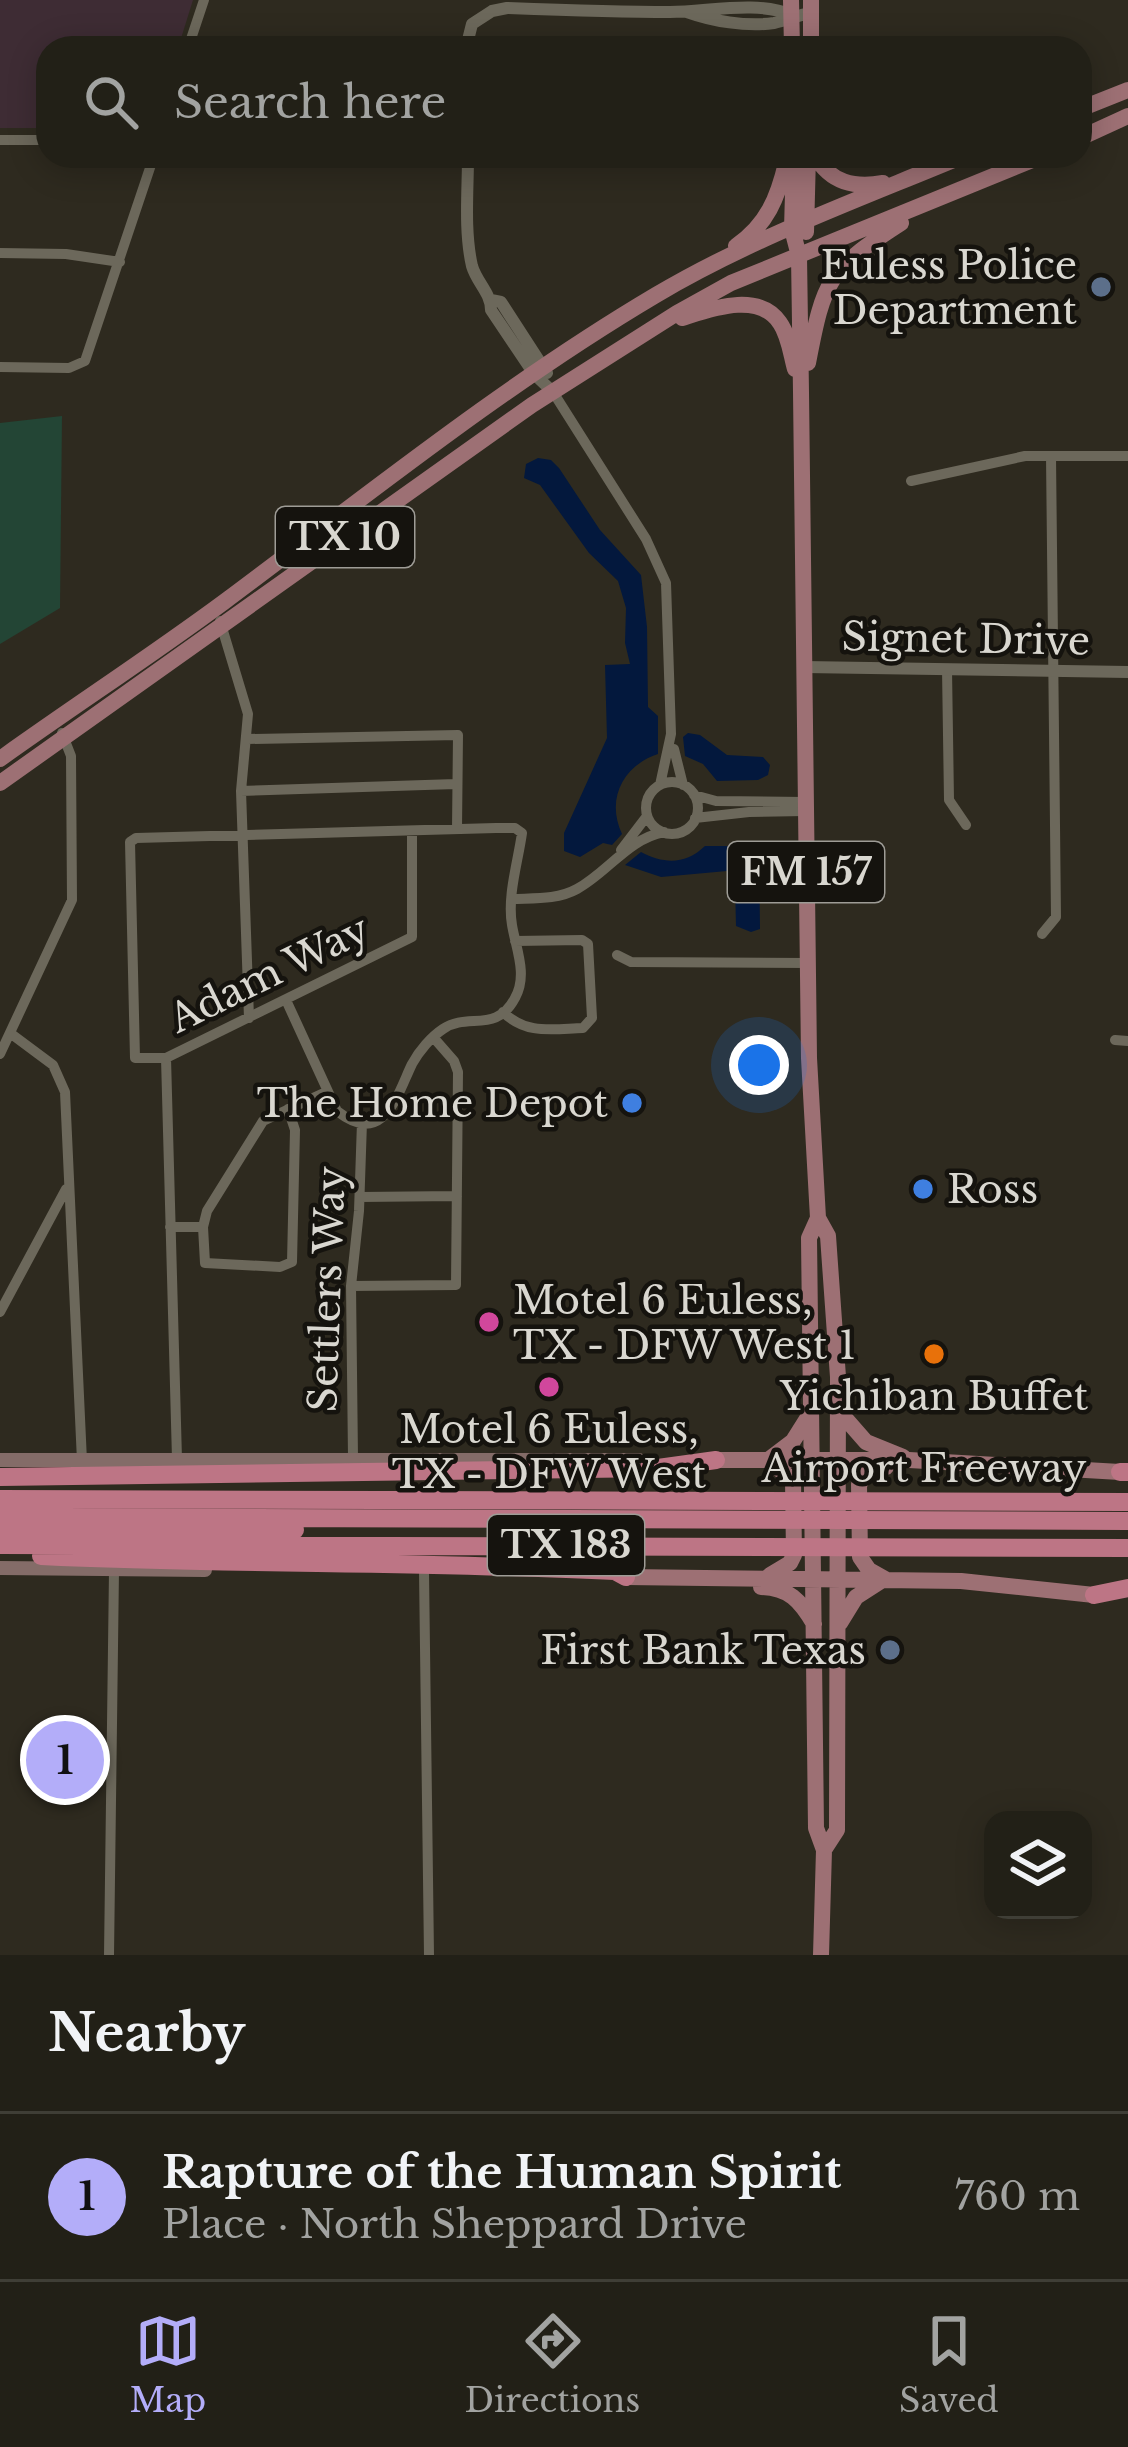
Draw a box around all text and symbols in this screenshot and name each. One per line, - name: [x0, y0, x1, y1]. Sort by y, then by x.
- search box: [36, 36, 1092, 168]
- icon: search: [78, 69, 144, 135]
- text: Search here: [174, 74, 446, 130]
- place label: Euless Police Department: [821, 241, 1077, 335]
- marker: Euless Police Department: [1088, 274, 1114, 300]
- road number: TX 10: [276, 507, 414, 567]
- street label: Signet Drive: [841, 612, 1091, 666]
- road number: FM 157: [728, 842, 884, 902]
- street label: Adam Way: [160, 904, 377, 1044]
- your location: [729, 1035, 789, 1095]
- place label: The Home Depot: [257, 1079, 608, 1128]
- marker: The Home Depot: [619, 1090, 645, 1116]
- street label: Settlers Way: [298, 1165, 356, 1413]
- place label: Ross: [947, 1165, 1038, 1214]
- marker: Ross: [910, 1176, 936, 1202]
- place label: Motel 6 Euless, TX - DFW West 1: [513, 1276, 856, 1370]
- marker: Motel 6 Euless, TX - DFW West 1: [476, 1309, 502, 1335]
- marker: Yichiban Buffet: [921, 1341, 947, 1367]
- place label: Yichiban Buffet: [779, 1372, 1089, 1421]
- marker: Motel 6 Euless, TX - DFW West: [536, 1374, 562, 1400]
- place label: Motel 6 Euless, TX - DFW West: [392, 1405, 707, 1499]
- street label: Airport Freeway: [760, 1444, 1087, 1493]
- road number: TX 183: [488, 1515, 644, 1575]
- place label: First Bank Texas: [540, 1626, 866, 1675]
- marker: First Bank Texas: [877, 1637, 903, 1663]
- pin: 1: [26, 1715, 104, 1805]
- map controls: [984, 1811, 1092, 1919]
- button: layers: [984, 1811, 1092, 1919]
- text: Nearby: [48, 2002, 245, 2065]
- text: Rapture of the Human Spirit: [162, 2144, 841, 2200]
- text: 1: [78, 2172, 96, 2221]
- text: 760 m: [954, 2172, 1080, 2221]
- text: Place · North Sheppard Drive: [162, 2200, 747, 2249]
- tab: Map: [129, 2308, 206, 2421]
- tab: Directions: [465, 2308, 640, 2421]
- tab: Saved: [899, 2308, 999, 2421]

